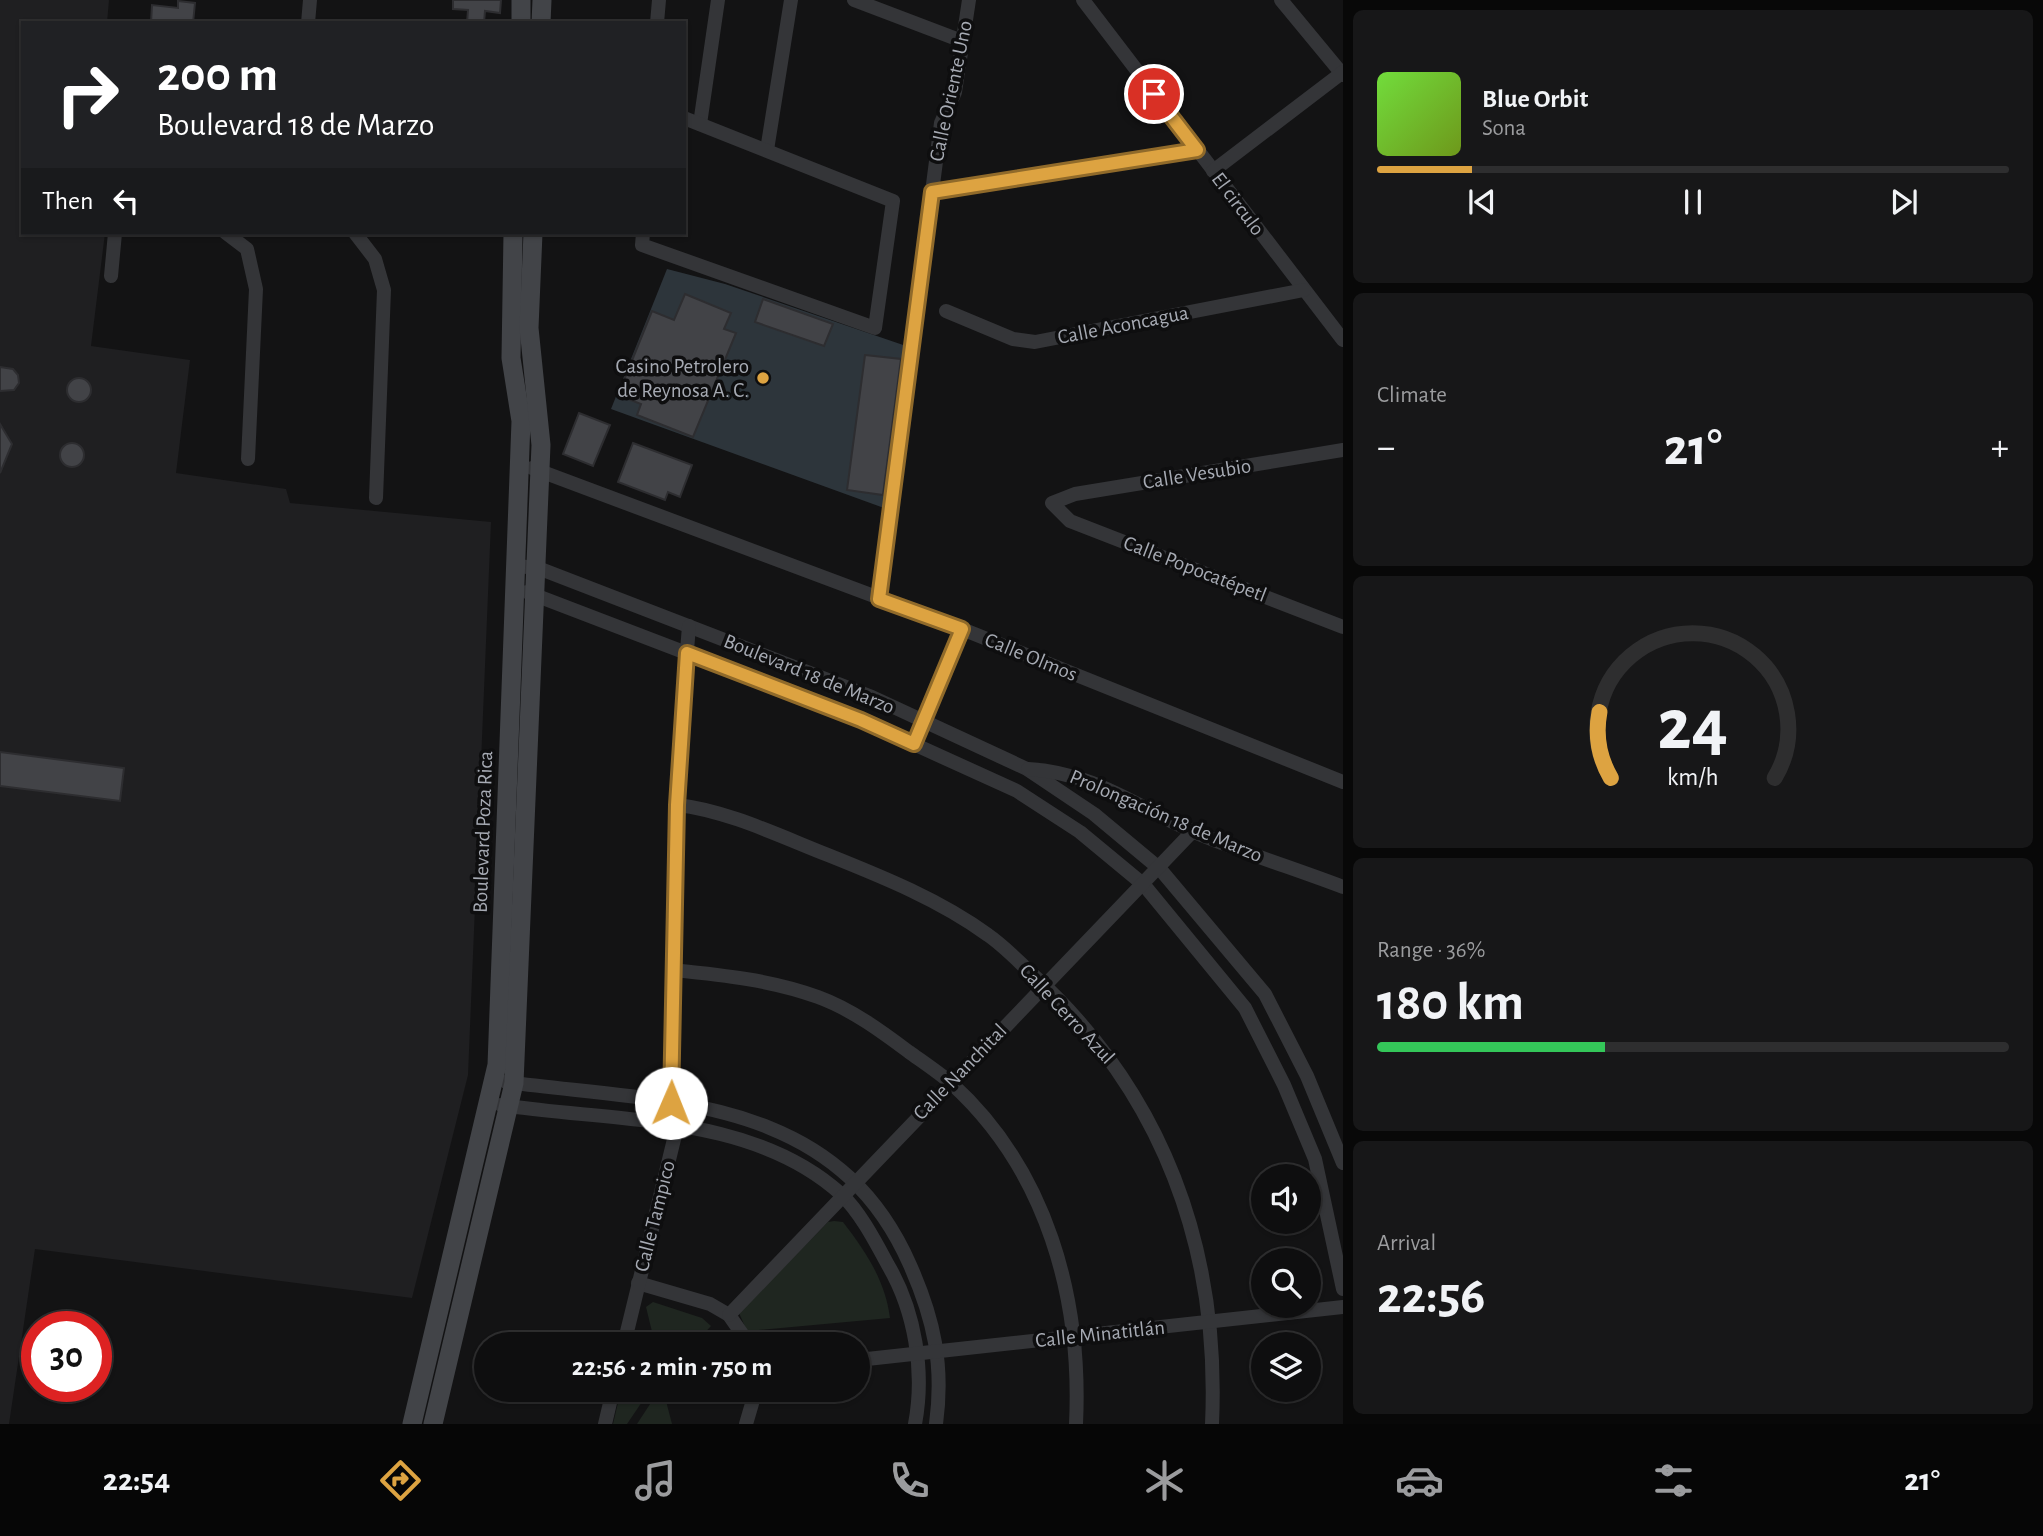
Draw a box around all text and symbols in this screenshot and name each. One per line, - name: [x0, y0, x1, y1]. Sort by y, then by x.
- street label: Calle Oriente Uno: [926, 19, 976, 163]
- icon: right: [42, 49, 133, 140]
- text: 200 m: [157, 51, 278, 100]
- pin: [1124, 64, 1184, 124]
- icon: arrive: [1135, 75, 1173, 113]
- text: Blue Orbit: [1482, 86, 1588, 112]
- text: Boulevard 18 de Marzo: [157, 109, 434, 141]
- text: Sona: [1482, 117, 1526, 140]
- street label: El circulo: [1208, 169, 1268, 239]
- icon: left: [107, 182, 145, 220]
- icon: previous: [1463, 183, 1501, 221]
- icon: pause: [1674, 183, 1712, 221]
- icon: next: [1885, 183, 1923, 221]
- text: Then: [42, 188, 93, 214]
- street label: Calle Aconcagua: [1056, 302, 1191, 348]
- place label: Casino Petrolero de Reynosa A. C.: [615, 356, 749, 401]
- marker: Casino Petrolero de Reynosa A. C.: [755, 370, 771, 386]
- text: Climate: [1377, 384, 1447, 407]
- text: 21°: [1664, 422, 1722, 474]
- text: −: [1377, 429, 1395, 467]
- text: +: [1991, 429, 2009, 467]
- street label: Calle Vesubio: [1141, 455, 1253, 493]
- street label: Calle Popocatépetl: [1121, 532, 1269, 606]
- street label: Calle Olmos: [982, 629, 1080, 685]
- street label: Boulevard 18 de Marzo: [721, 630, 897, 718]
- text: 24: [1658, 690, 1728, 763]
- street label: Boulevard Poza Rica: [470, 750, 496, 913]
- text: km/h: [1667, 765, 1719, 790]
- street label: Prolongación 18 de Marzo: [1067, 766, 1265, 866]
- text: Range · 36%: [1377, 939, 1485, 962]
- street label: Calle Cerro Azul: [1016, 960, 1118, 1068]
- text: 180 km: [1377, 977, 1524, 1029]
- street label: Calle Nanchital: [909, 1020, 1011, 1124]
- position arrow: [634, 1066, 708, 1140]
- street label: Calle Tampico: [631, 1158, 679, 1274]
- map controls: [1251, 1164, 1321, 1402]
- button: sound: [1251, 1164, 1321, 1234]
- text: Arrival: [1377, 1232, 1436, 1255]
- button: search: [1251, 1248, 1321, 1318]
- text: 22:56: [1377, 1270, 1485, 1322]
- speed limit sign: 30: [21, 1311, 112, 1402]
- street label: Calle Minatitlán: [1034, 1317, 1166, 1351]
- button: layers: [1251, 1332, 1321, 1402]
- text: 22:56 · 2 min · 750 m: [572, 1354, 772, 1380]
- icon: directions: [376, 1456, 425, 1505]
- icon: music: [631, 1456, 680, 1505]
- icon: phone: [885, 1456, 934, 1505]
- icon: climate: [1140, 1456, 1189, 1505]
- icon: car: [1395, 1456, 1444, 1505]
- icon: filters: [1649, 1456, 1698, 1505]
- text: 22:54: [103, 1464, 170, 1496]
- text: 21°: [1904, 1464, 1940, 1496]

